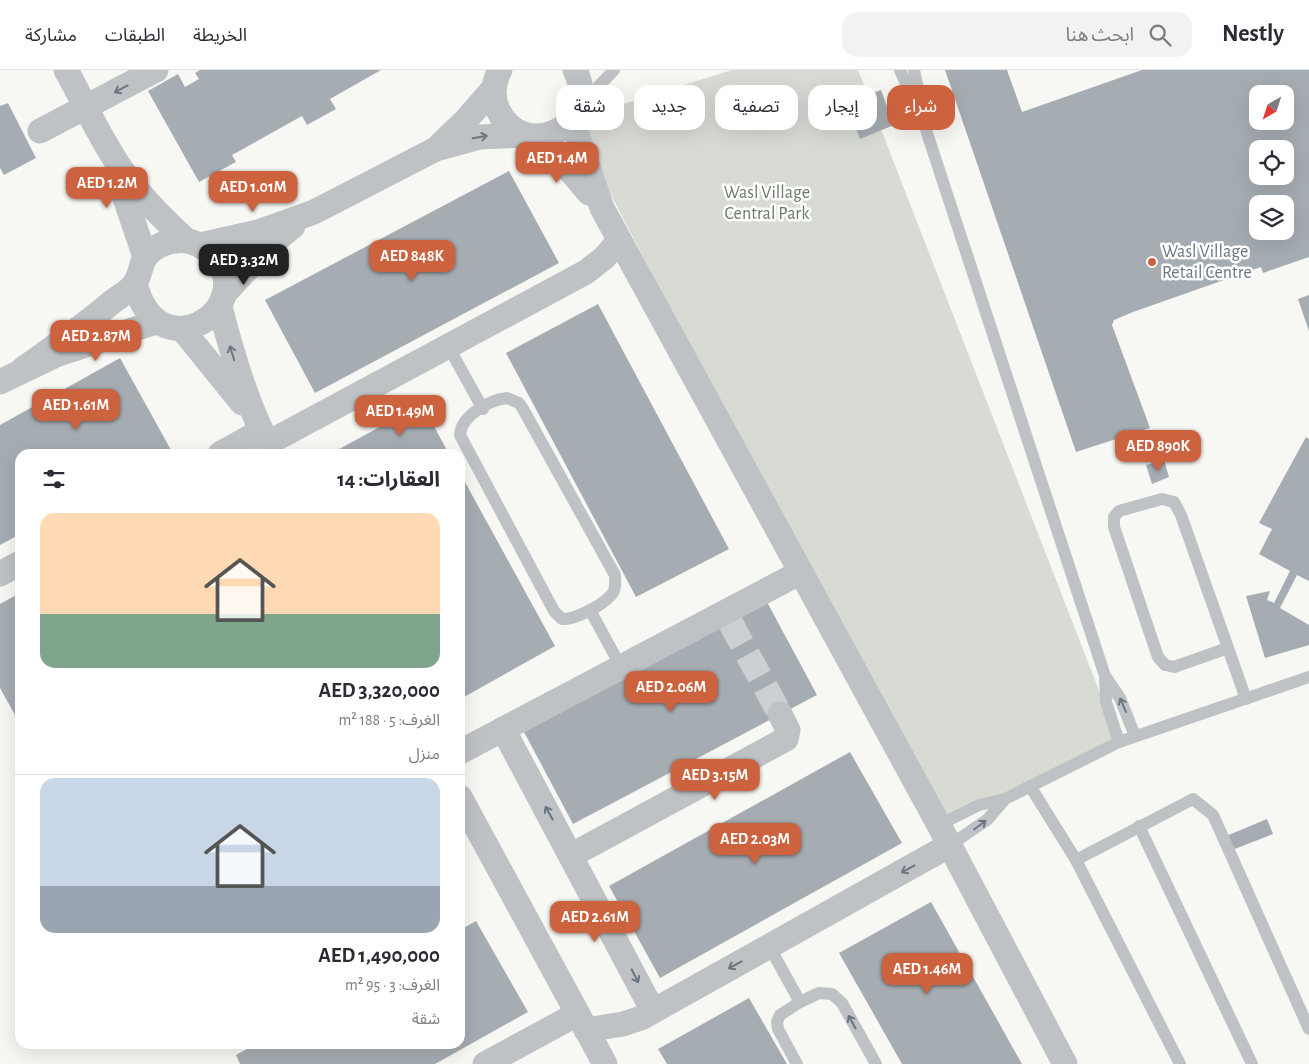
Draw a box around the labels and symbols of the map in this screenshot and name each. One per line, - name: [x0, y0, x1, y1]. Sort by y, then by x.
- one-way arrow: [115, 84, 129, 94]
- north arrow: [1249, 85, 1294, 130]
- one-way arrow: [472, 132, 488, 142]
- pin: AED 1.4M: [505, 142, 609, 184]
- pin: AED 1.2M: [55, 166, 159, 209]
- pin: AED 1.01M: [196, 170, 310, 213]
- park label: Wasl Village Central Park: [724, 184, 810, 223]
- pin: AED 848K: [360, 240, 464, 282]
- place label: Wasl Village Retail Centre: [1162, 243, 1252, 282]
- pin: AED 3.32M: [187, 244, 301, 286]
- marker: Wasl Village Retail Centre: [1146, 256, 1158, 268]
- pin: AED 2.87M: [39, 320, 153, 362]
- one-way arrow: [227, 345, 237, 361]
- pin: AED 1.61M: [19, 388, 133, 431]
- pin: AED 1.49M: [343, 394, 457, 437]
- pin: AED 890K: [1106, 430, 1210, 472]
- pin: AED 2.06M: [614, 670, 728, 713]
- one-way arrow: [1117, 698, 1127, 713]
- pin: AED 3.15M: [658, 758, 772, 801]
- one-way arrow: [544, 805, 554, 820]
- one-way arrow: [973, 820, 987, 830]
- pin: AED 2.03M: [698, 822, 812, 865]
- one-way arrow: [900, 864, 915, 874]
- pin: AED 2.61M: [538, 900, 652, 943]
- pin: AED 1.46M: [870, 952, 984, 995]
- one-way arrow: [728, 961, 743, 971]
- one-way arrow: [630, 969, 640, 984]
- one-way arrow: [847, 1015, 857, 1029]

